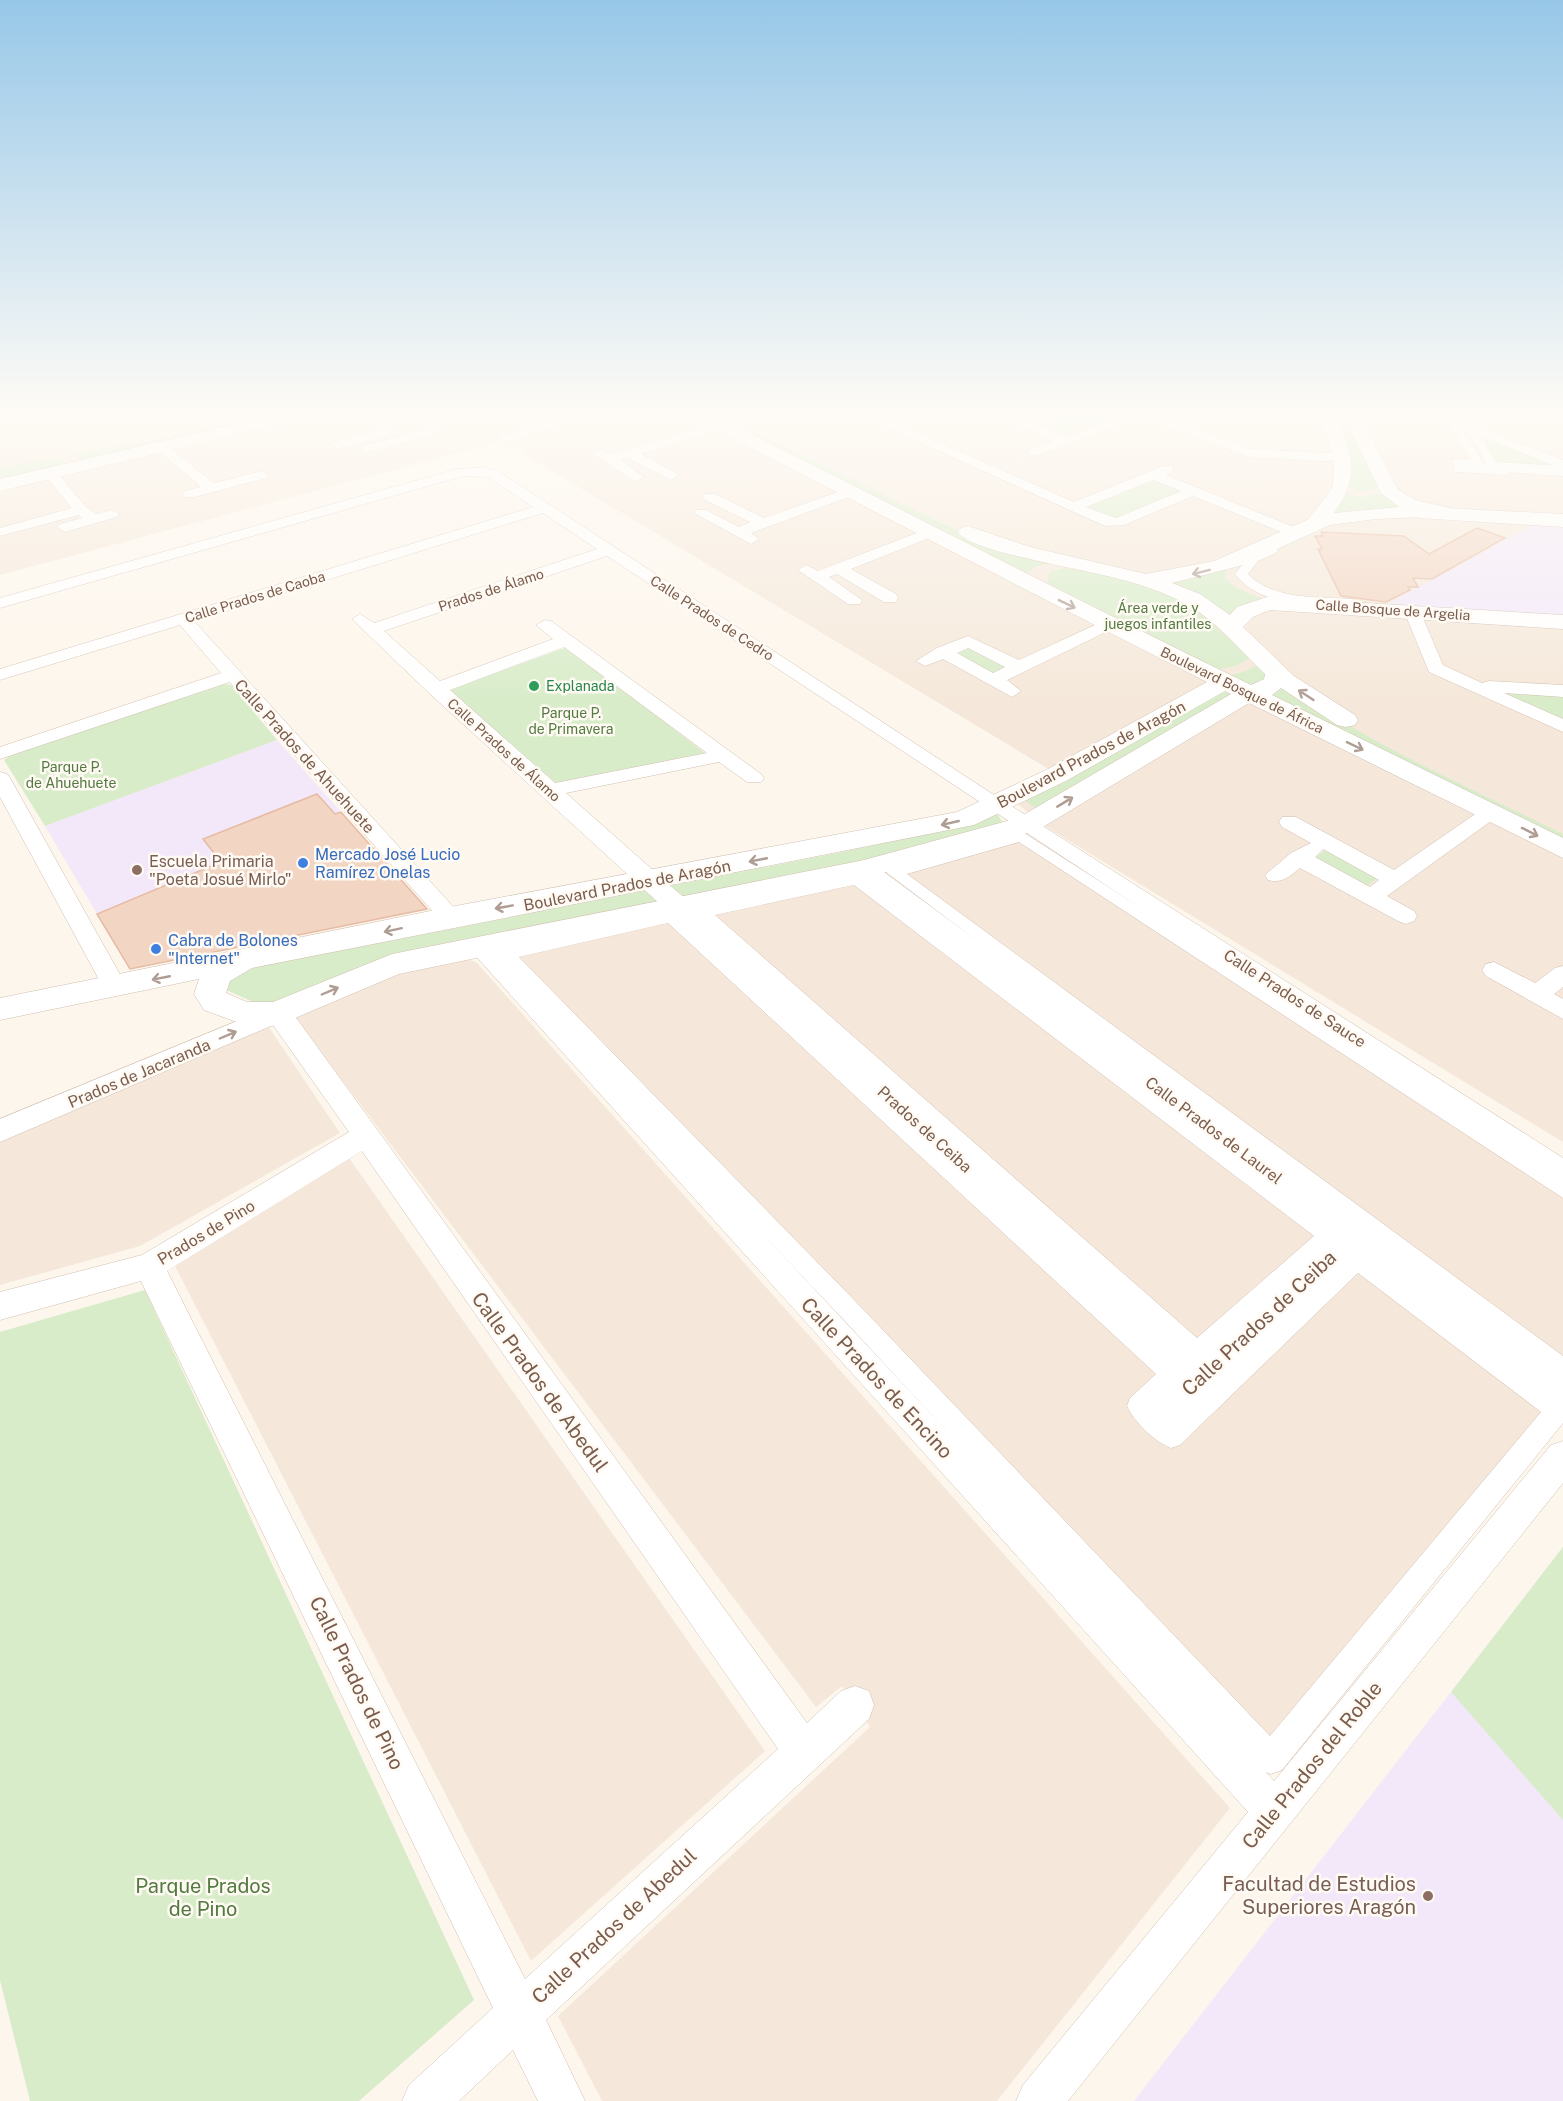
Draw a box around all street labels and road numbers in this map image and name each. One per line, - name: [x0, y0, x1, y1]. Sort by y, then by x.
- street label: Prados de Álamo: [436, 564, 546, 615]
- street label: Calle Prados de Caoba: [183, 568, 327, 626]
- street label: Calle Prados de Cedro: [647, 572, 777, 664]
- street label: Calle Bosque de Argelia: [1315, 597, 1471, 623]
- street label: Boulevard Bosque de África: [1158, 643, 1327, 737]
- street label: Calle Prados de Ahuehuete: [230, 675, 379, 837]
- street label: Calle Prados de Álamo: [444, 694, 564, 805]
- street label: Boulevard Prados de Aragón: [994, 697, 1189, 812]
- street label: Boulevard Prados de Aragón: [522, 856, 732, 915]
- street label: Calle Prados de Sauce: [1220, 945, 1369, 1052]
- street label: Prados de Jacaranda: [65, 1035, 213, 1112]
- street label: Calle Prados de Laurel: [1141, 1073, 1286, 1188]
- street label: Prados de Ceiba: [874, 1082, 976, 1177]
- street label: Prados de Pino: [154, 1196, 258, 1269]
- street label: Calle Prados de Ceiba: [1177, 1245, 1341, 1401]
- street label: Calle Prados de Abedul: [467, 1287, 613, 1477]
- street label: Calle Prados de Encino: [796, 1292, 958, 1464]
- street label: Calle Prados de Pino: [305, 1592, 409, 1774]
- street label: Calle Prados del Roble: [1237, 1676, 1387, 1854]
- street label: Calle Prados de Abedul: [527, 1843, 701, 2009]

